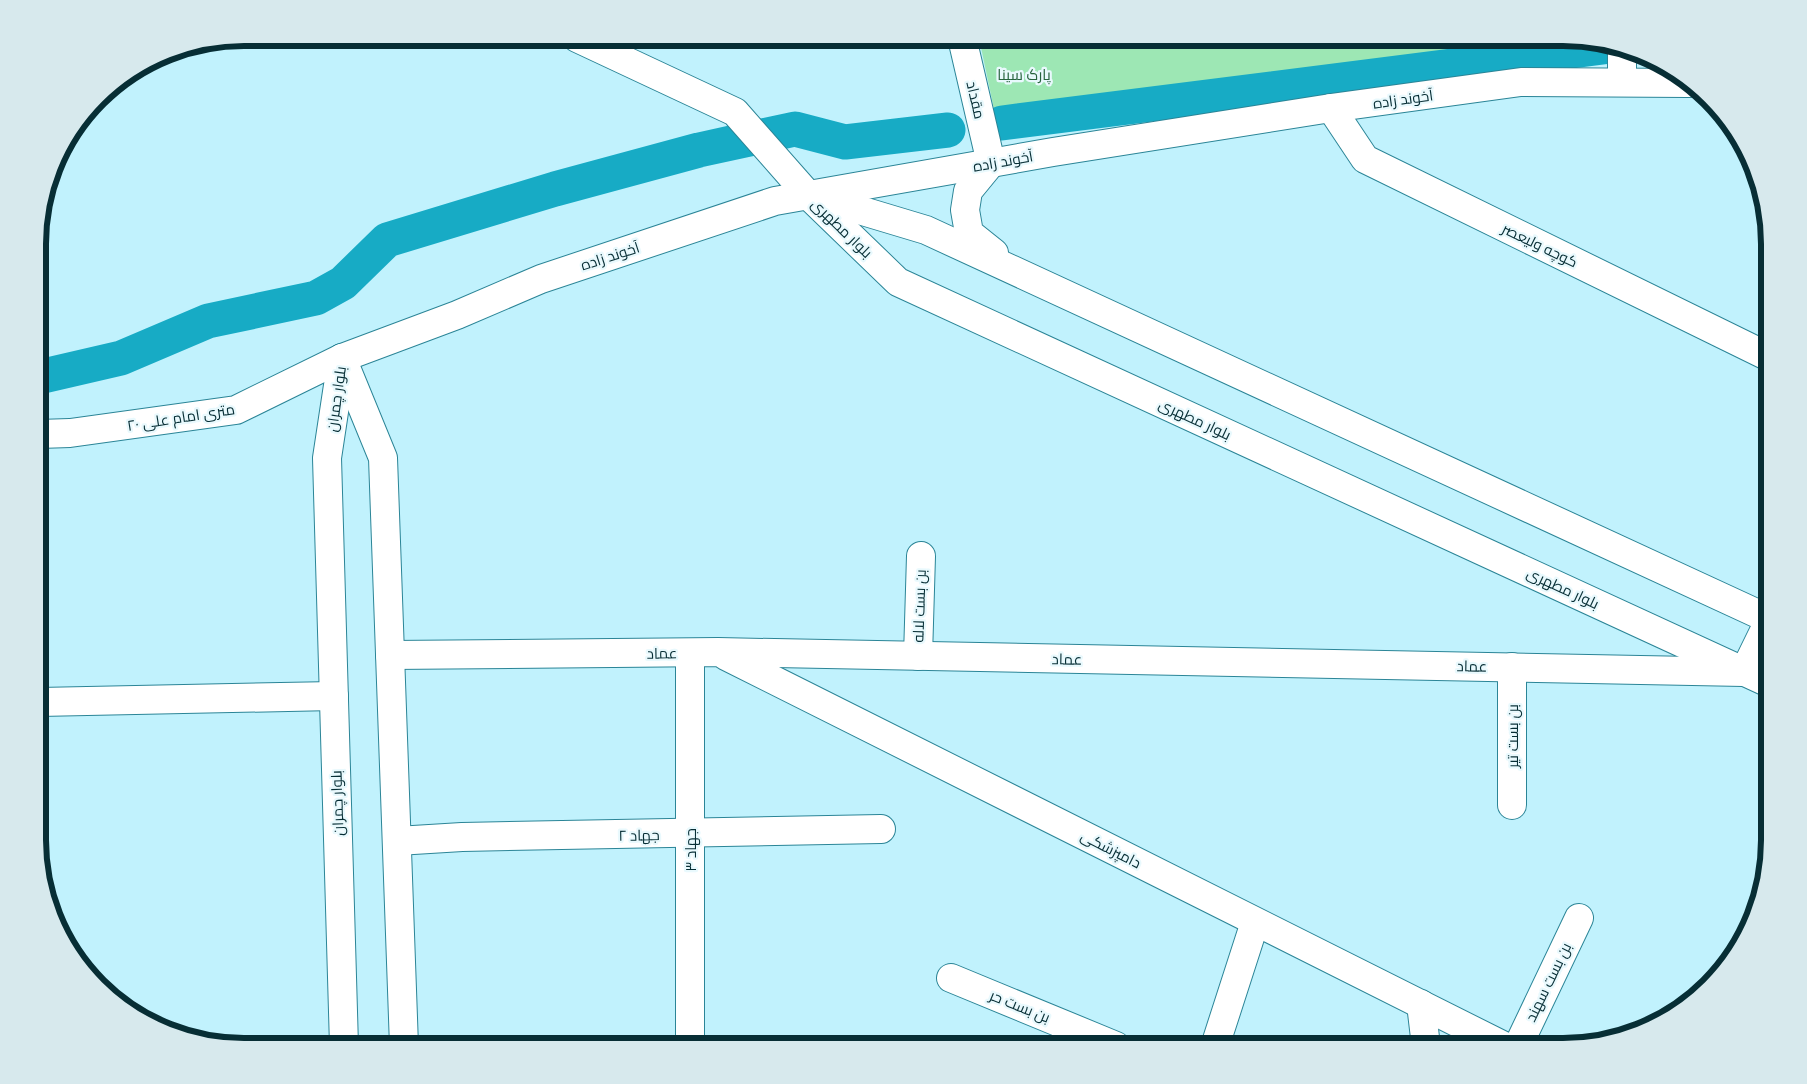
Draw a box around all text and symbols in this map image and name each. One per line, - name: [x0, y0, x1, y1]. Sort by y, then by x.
- park label: پارک سینا: [997, 66, 1051, 85]
- street label: مقداد: [963, 79, 989, 121]
- street label: آخوند زاده: [1372, 86, 1434, 113]
- street label: آخوند زاده: [972, 147, 1035, 176]
- street label: بلوار مطهری: [807, 195, 876, 263]
- street label: کوچه ولیعصر: [1498, 219, 1580, 272]
- street label: آخوند زاده: [579, 239, 642, 274]
- street label: بلوار چمران: [323, 365, 351, 433]
- street label: بلوار مطهری: [1155, 395, 1234, 445]
- street label: ۲۰ متری امام علی: [126, 400, 236, 436]
- street label: بلوار مطهری: [1523, 564, 1602, 614]
- street label: بن بست لاله: [909, 569, 931, 643]
- street label: عماد: [647, 644, 677, 662]
- street label: عماد: [1052, 650, 1082, 668]
- street label: عماد: [1457, 657, 1487, 675]
- street label: بن بست تیر: [1504, 704, 1523, 769]
- street label: بلوار چمران: [327, 770, 349, 836]
- street label: جهاد ۲: [618, 826, 660, 846]
- street label: دامپزشکی: [1077, 827, 1144, 873]
- street label: جهاد ۳: [682, 828, 701, 872]
- street label: بن بست سهند: [1522, 940, 1576, 1025]
- street label: بن بست حر: [986, 986, 1053, 1028]

